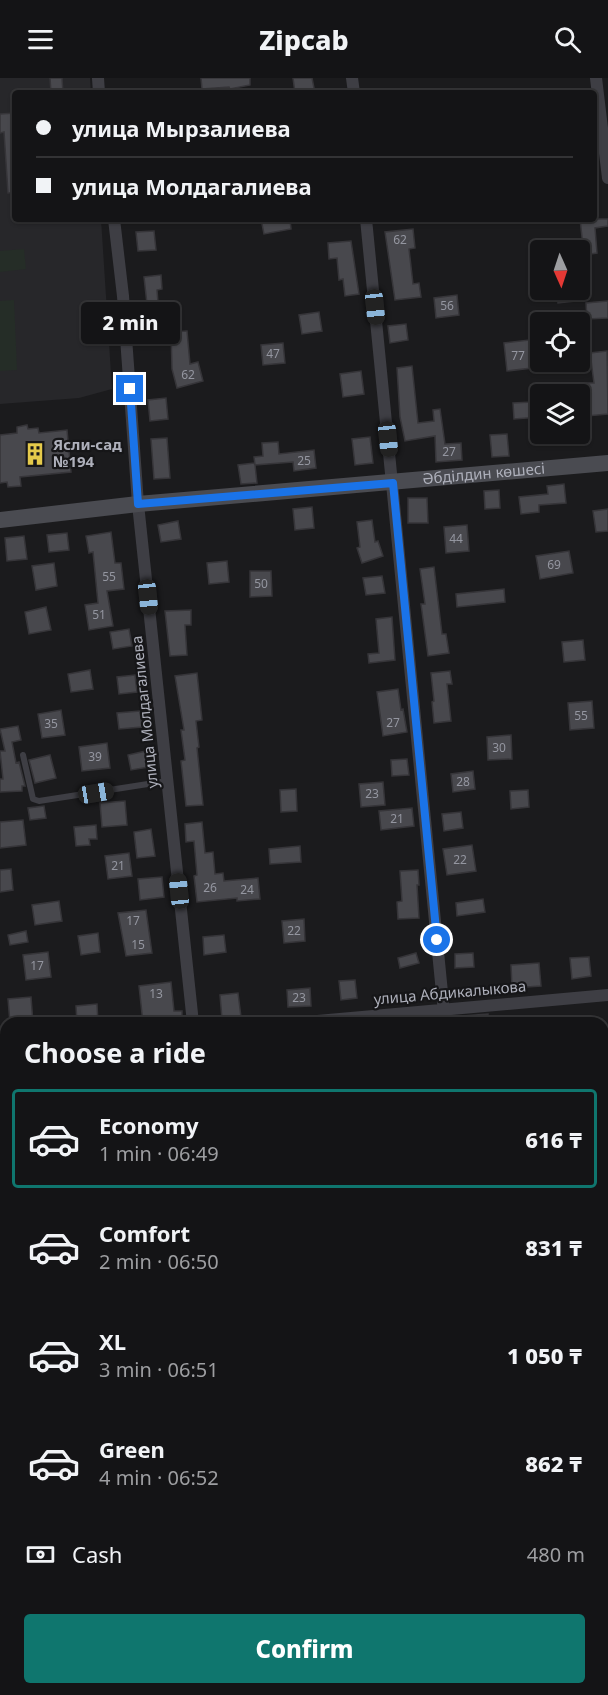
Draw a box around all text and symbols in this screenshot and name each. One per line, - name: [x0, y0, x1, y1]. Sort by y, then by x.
- text: Zipcab: [259, 21, 349, 58]
- icon: menu: [24, 23, 57, 56]
- icon: search: [551, 23, 584, 56]
- text: улица Мырзалиева: [72, 113, 291, 143]
- text: улица Молдагалиева: [72, 171, 312, 201]
- house number: 62: [393, 231, 407, 248]
- north arrow: [530, 240, 590, 300]
- map controls: [530, 240, 590, 444]
- car: [364, 288, 386, 326]
- house number: 56: [440, 297, 454, 314]
- callout: 2 min: [80, 302, 180, 344]
- text: 2 min: [103, 309, 158, 336]
- button: locate: [530, 312, 590, 372]
- house number: 47: [266, 345, 280, 362]
- house number: 77: [511, 347, 525, 364]
- house number: 62: [181, 366, 195, 383]
- route end: [116, 375, 143, 402]
- button: layers: [530, 384, 590, 444]
- car: [377, 420, 399, 458]
- place label: Ясли-сад №194: [53, 434, 122, 471]
- building icon: Ясли-сад №194: [22, 441, 48, 467]
- house number: 27: [442, 443, 456, 460]
- house number: 25: [297, 452, 311, 469]
- street label: Әбділдин көшесі: [422, 458, 546, 488]
- house number: 44: [449, 530, 463, 547]
- house number: 69: [547, 556, 561, 573]
- house number: 55: [102, 568, 116, 585]
- house number: 50: [254, 575, 268, 592]
- car: [137, 578, 159, 616]
- house number: 51: [92, 606, 106, 623]
- street label: улица Молдагалиева: [126, 635, 162, 789]
- house number: 55: [574, 707, 588, 724]
- house number: 27: [386, 714, 400, 731]
- house number: 35: [44, 715, 58, 732]
- house number: 30: [492, 739, 506, 756]
- house number: 39: [88, 748, 102, 765]
- house number: 28: [456, 773, 470, 790]
- car: [77, 781, 115, 805]
- house number: 23: [365, 785, 379, 802]
- house number: 21: [390, 810, 404, 827]
- house number: 22: [453, 851, 467, 868]
- house number: 21: [111, 857, 125, 874]
- car: [168, 872, 190, 910]
- house number: 26: [203, 879, 217, 896]
- house number: 24: [240, 881, 254, 898]
- house number: 17: [126, 912, 140, 929]
- house number: 22: [287, 922, 301, 939]
- route start: [423, 926, 450, 953]
- house number: 15: [131, 936, 145, 953]
- house number: 17: [30, 957, 44, 974]
- street label: улица Абдикалыкова: [373, 975, 527, 1009]
- house number: 13: [149, 985, 163, 1002]
- house number: 23: [292, 989, 306, 1006]
- text: Choose a ride: [24, 1034, 206, 1071]
- text: Economy: [99, 1110, 198, 1140]
- icon: car: [27, 1112, 81, 1166]
- text: 616 ₸: [525, 1124, 582, 1154]
- text: 1 min · 06:49: [99, 1140, 219, 1167]
- text: Comfort: [99, 1218, 190, 1248]
- icon: car: [27, 1220, 81, 1274]
- text: 831 ₸: [525, 1232, 582, 1262]
- text: 2 min · 06:50: [99, 1248, 219, 1275]
- text: XL: [99, 1326, 126, 1356]
- icon: car: [27, 1328, 81, 1382]
- text: 1 050 ₸: [507, 1340, 582, 1370]
- text: 3 min · 06:51: [99, 1356, 219, 1383]
- text: Green: [99, 1434, 165, 1464]
- icon: car: [27, 1436, 81, 1490]
- text: 862 ₸: [525, 1448, 582, 1478]
- text: 4 min · 06:52: [99, 1464, 219, 1491]
- icon: cash: [24, 1538, 57, 1571]
- text: Cash: [72, 1539, 122, 1569]
- text: 480 m: [527, 1541, 585, 1568]
- button: Confirm: [24, 1614, 585, 1683]

